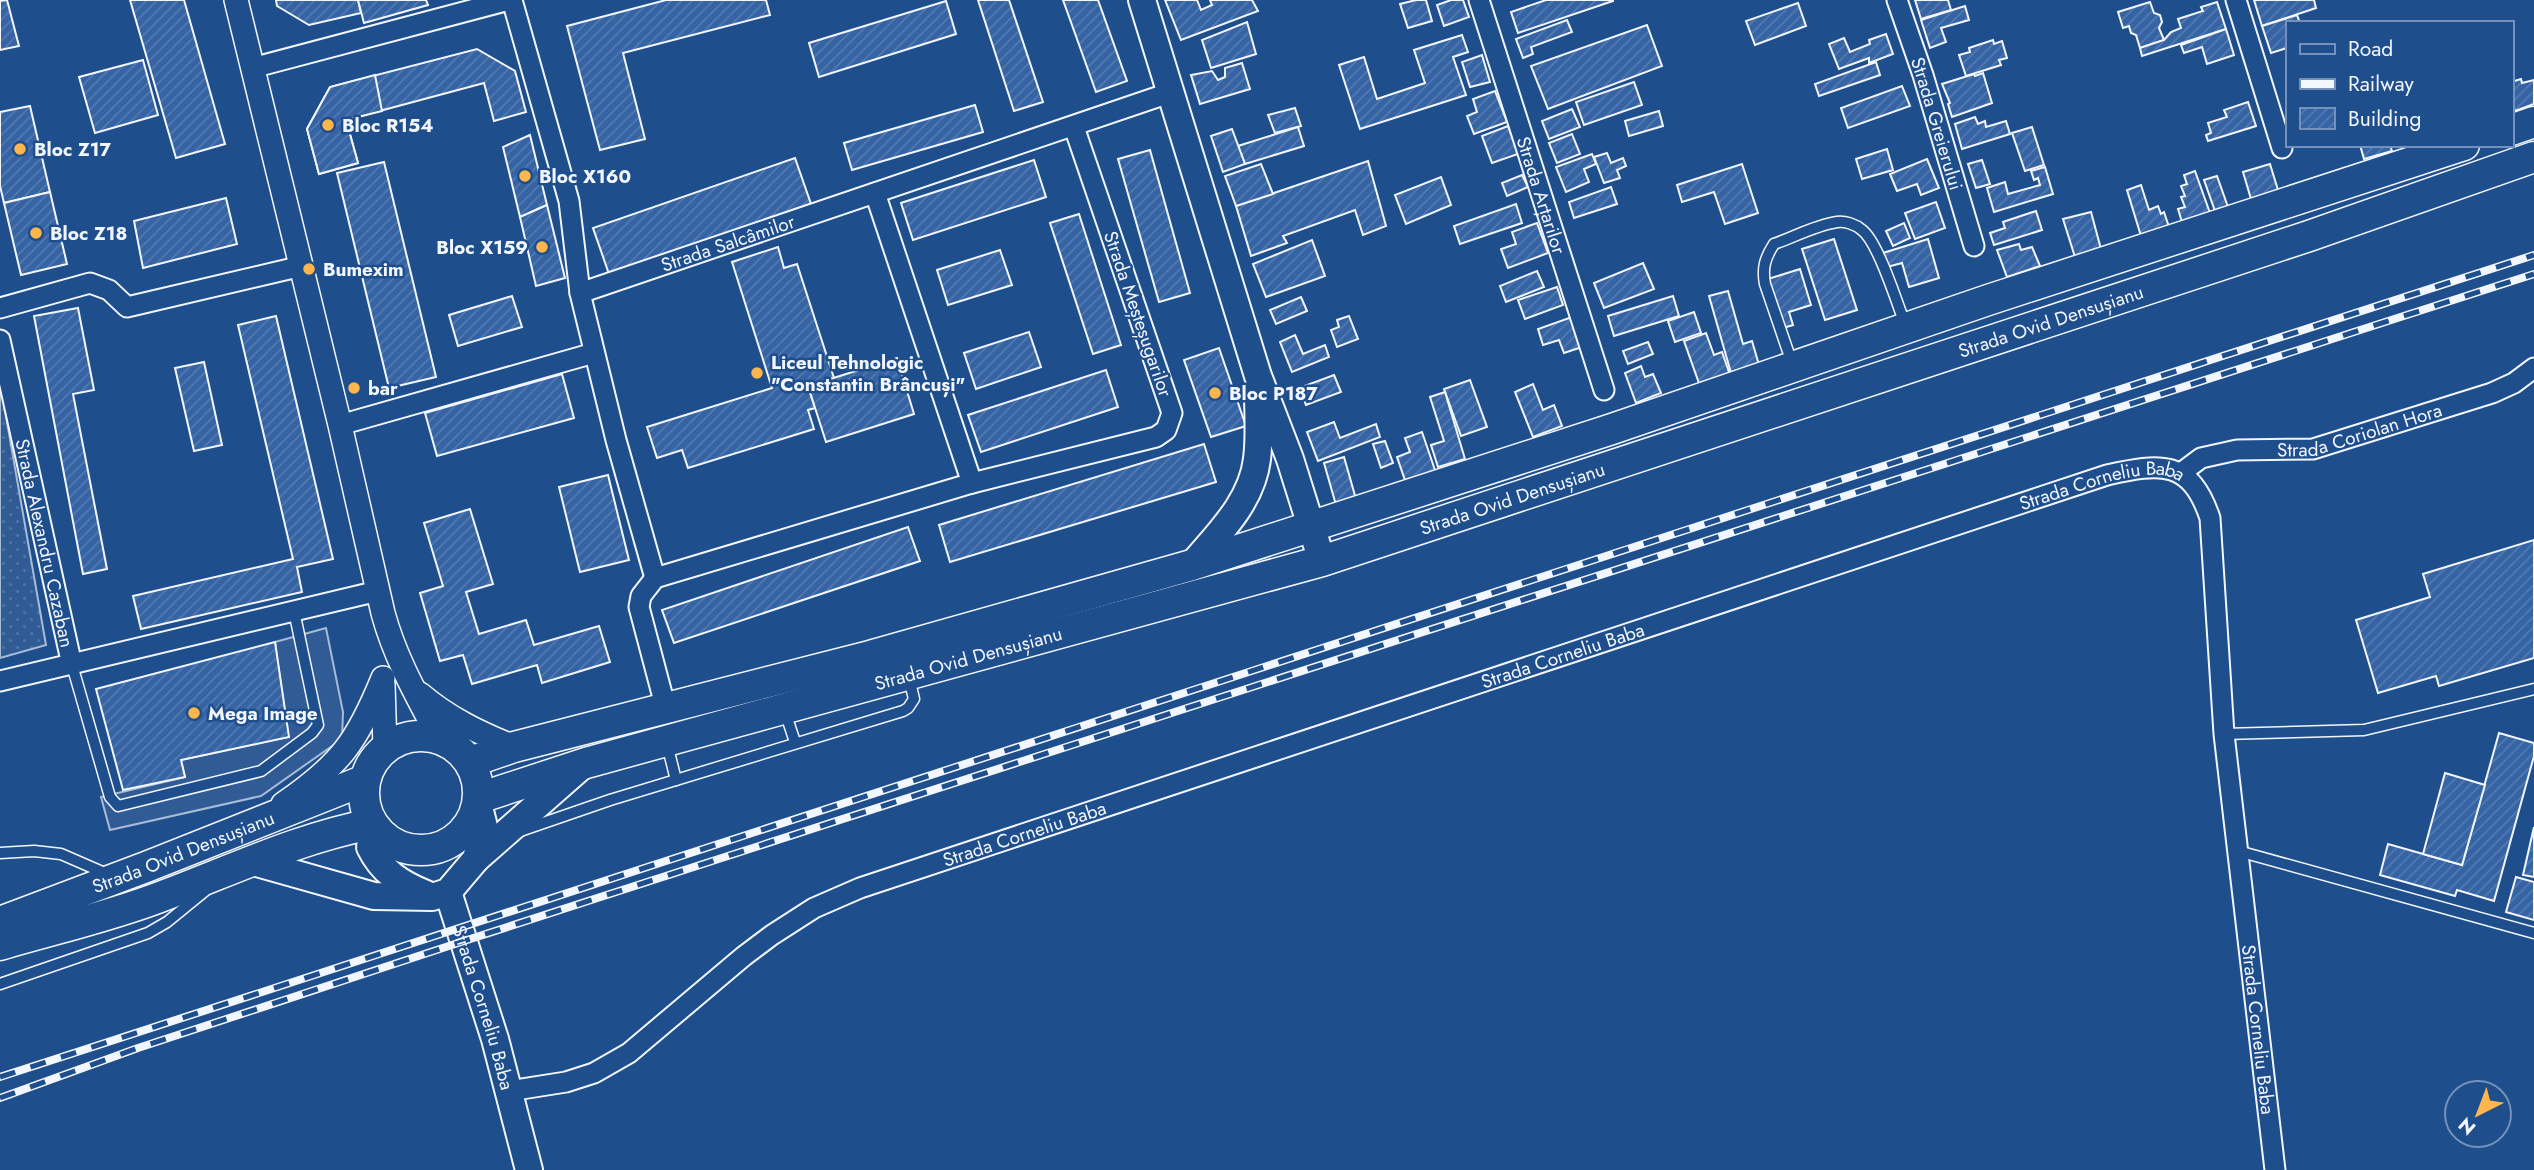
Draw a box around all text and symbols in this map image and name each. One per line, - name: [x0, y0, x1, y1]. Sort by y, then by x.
- legend: [2286, 21, 2513, 147]
- text: Road: [2348, 34, 2393, 64]
- street label: Strada Greierului: [1904, 53, 1970, 193]
- text: Railway: [2348, 69, 2414, 99]
- text: Building: [2348, 104, 2421, 134]
- place label: Bloc R154: [342, 112, 434, 139]
- marker: Bloc R154: [320, 117, 336, 133]
- street label: Strada Arțarilor: [1510, 133, 1573, 258]
- place label: Bloc Z17: [34, 136, 111, 163]
- marker: Bloc Z17: [12, 141, 28, 157]
- place label: Bloc X160: [539, 163, 631, 190]
- marker: Bloc X160: [517, 168, 533, 184]
- street label: Strada Salcâmilor: [657, 207, 799, 278]
- place label: Bloc Z18: [50, 220, 127, 247]
- marker: Bloc Z18: [28, 225, 44, 241]
- street label: Strada Meșteșugarilor: [1097, 227, 1179, 401]
- place label: Bloc X159: [436, 234, 528, 261]
- marker: Bloc X159: [534, 239, 550, 255]
- place label: Bumexim: [323, 256, 404, 283]
- marker: Bumexim: [301, 261, 317, 277]
- street label: Strada Ovid Densușianu: [1955, 278, 2147, 364]
- place label: Liceul Tehnologic "Constantin Brâncuși": [771, 349, 965, 398]
- marker: Liceul Tehnologic "Constantin Brâncuși": [749, 365, 765, 381]
- place label: bar: [368, 375, 398, 402]
- marker: bar: [346, 380, 362, 396]
- place label: Bloc P187: [1229, 380, 1318, 407]
- marker: Bloc P187: [1207, 385, 1223, 401]
- street label: Strada Coriolan Hora: [2277, 396, 2445, 463]
- street label: Strada Alexandru Cazaban: [9, 436, 81, 650]
- street label: Strada Corneliu Baba: [2015, 454, 2190, 517]
- street label: Strada Ovid Densușianu: [1416, 455, 1608, 541]
- street label: Strada Corneliu Baba: [1477, 616, 1648, 695]
- street label: Strada Ovid Densușianu: [871, 619, 1065, 697]
- place label: Mega Image: [208, 700, 318, 727]
- marker: Mega Image: [186, 705, 202, 721]
- street label: Strada Corneliu Baba: [939, 794, 1110, 873]
- street label: Strada Ovid Densușianu: [88, 804, 278, 900]
- street label: Strada Corneliu Baba: [446, 922, 521, 1093]
- street label: Strada Corneliu Baba: [2235, 943, 2282, 1116]
- north arrow: [2443, 1079, 2513, 1149]
- text: N: [2452, 1111, 2482, 1141]

